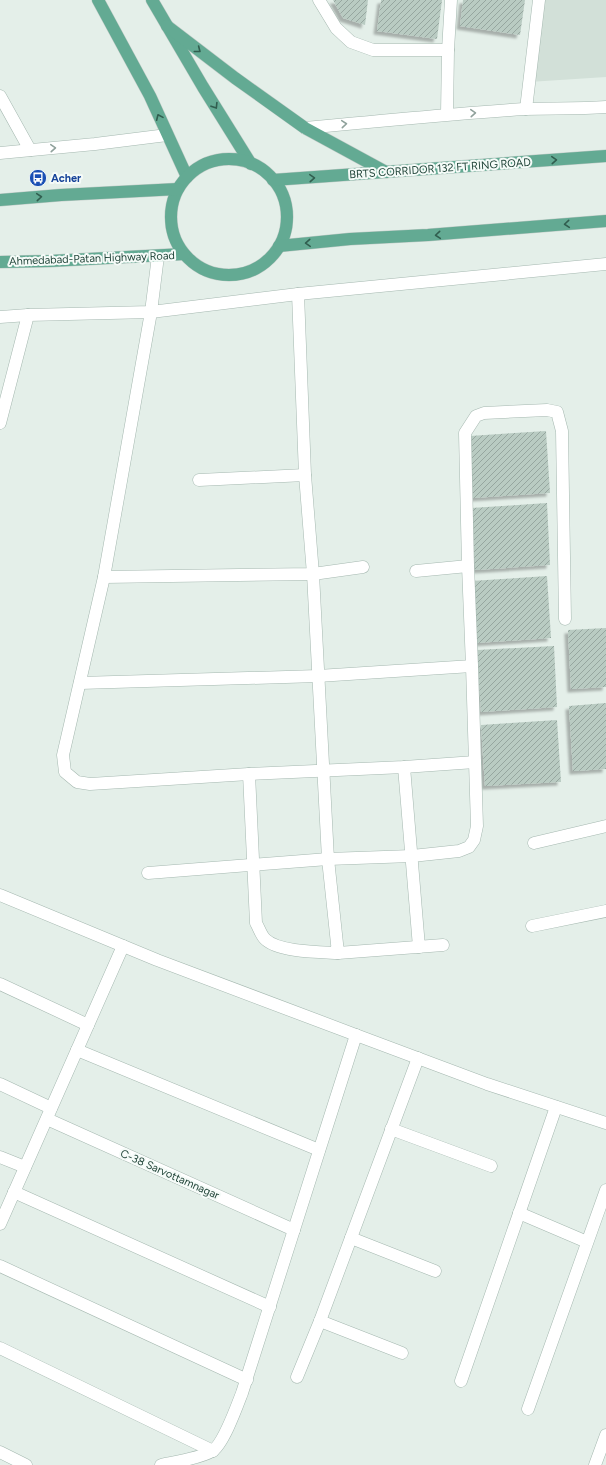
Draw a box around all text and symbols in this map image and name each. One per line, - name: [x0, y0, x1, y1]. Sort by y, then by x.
- one-way arrow: [193, 45, 200, 52]
- one-way arrow: [210, 102, 218, 109]
- one-way arrow: [470, 108, 476, 117]
- one-way arrow: [156, 113, 164, 121]
- one-way arrow: [341, 120, 347, 129]
- one-way arrow: [50, 144, 56, 153]
- one-way arrow: [550, 155, 557, 164]
- street label: BRTS CORRIDOR 132 FT RING ROAD: [349, 156, 532, 181]
- bus stop icon: Acher: [28, 168, 48, 188]
- place label: Acher: [51, 172, 82, 185]
- one-way arrow: [309, 173, 315, 182]
- one-way arrow: [36, 192, 42, 201]
- one-way arrow: [564, 220, 570, 229]
- one-way arrow: [434, 230, 441, 239]
- one-way arrow: [305, 238, 311, 247]
- street label: Ahmedabad-Patan Highway Road: [9, 249, 175, 268]
- street label: C-38 Sarvottamnagar: [118, 1147, 221, 1202]

